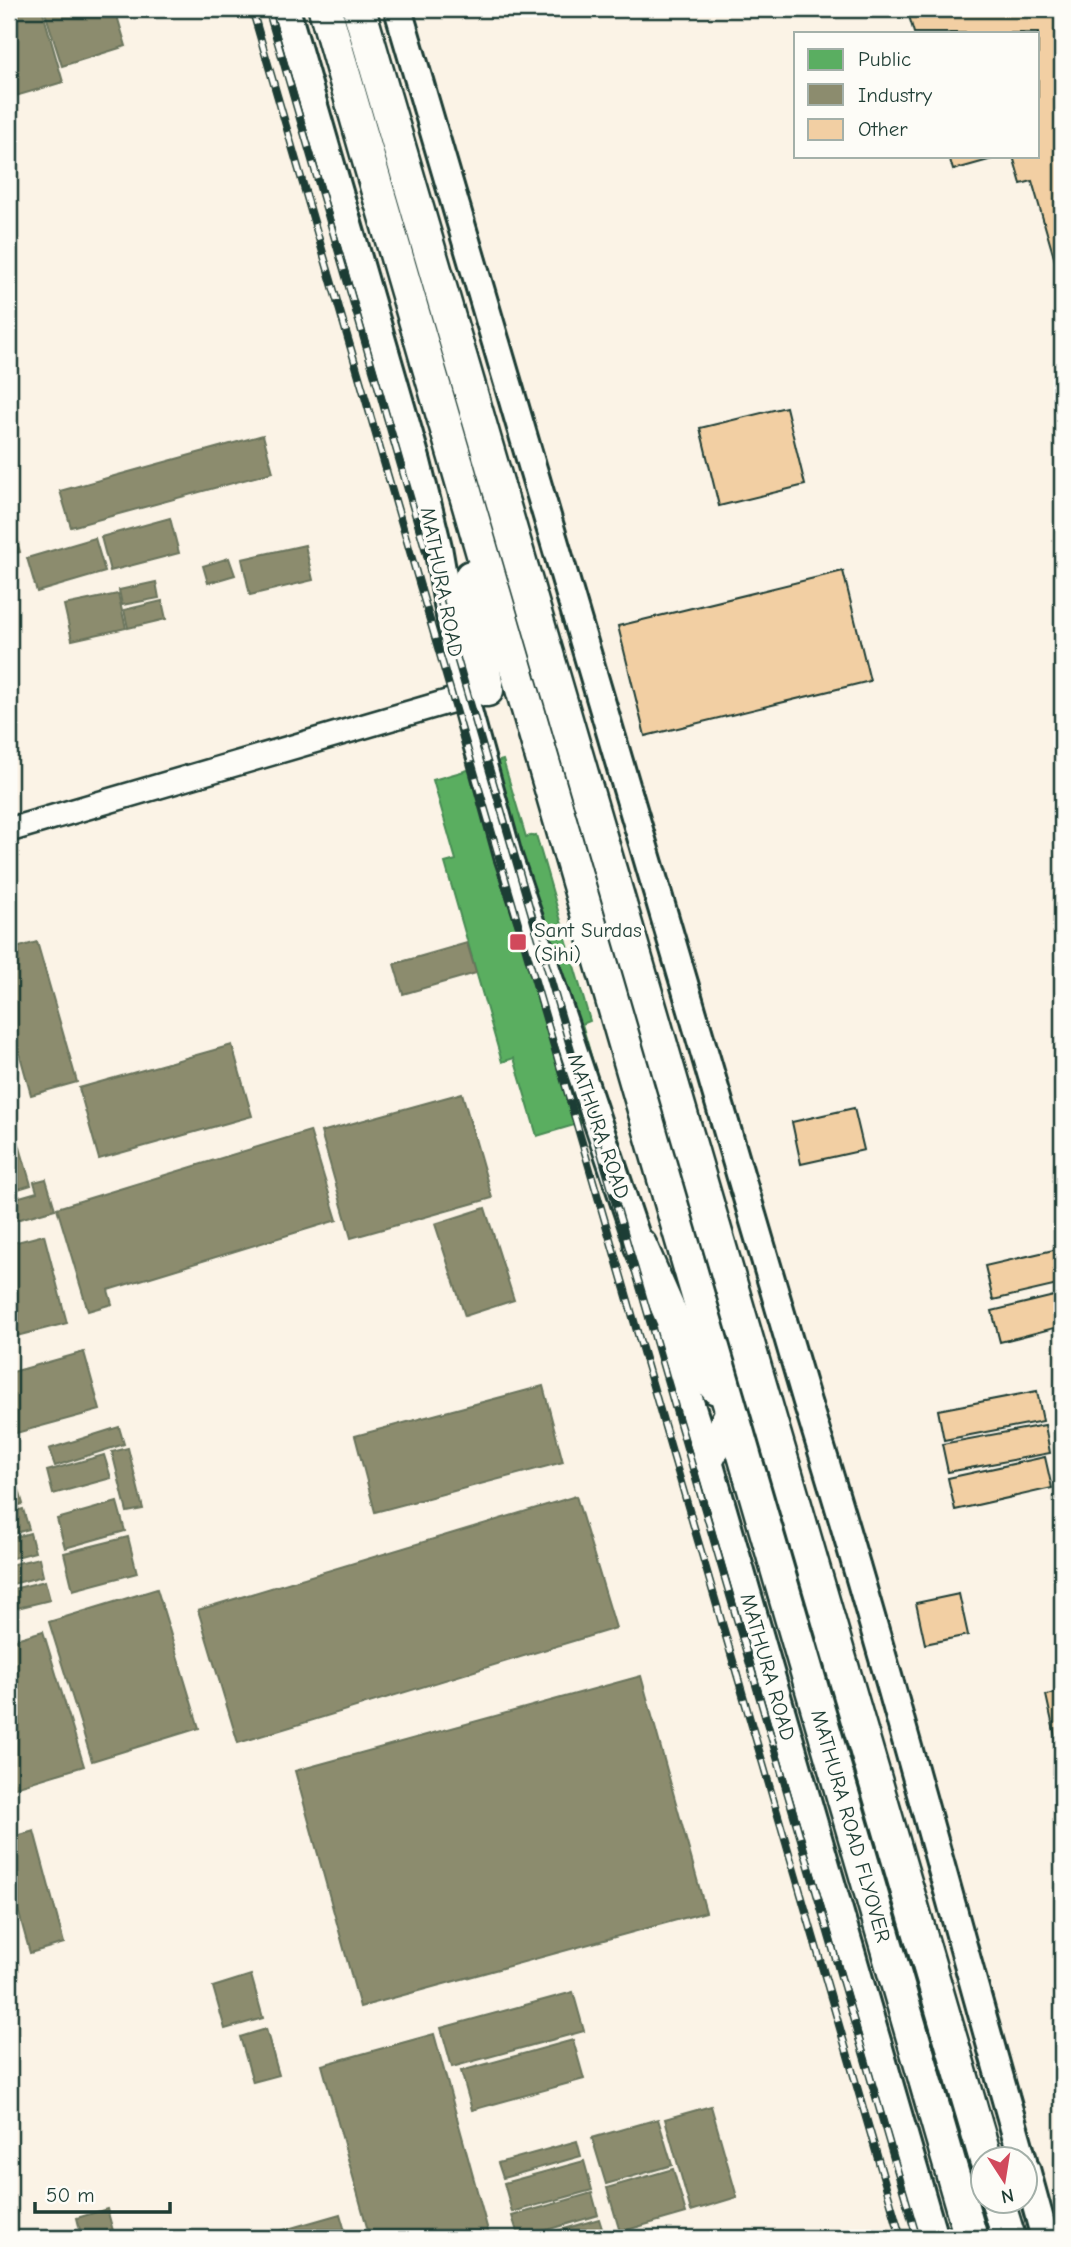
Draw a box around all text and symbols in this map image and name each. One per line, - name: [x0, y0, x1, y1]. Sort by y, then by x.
- legend: [794, 32, 1040, 158]
- text: Public: [858, 47, 911, 71]
- text: Industry: [858, 83, 933, 107]
- text: Other: [858, 117, 908, 141]
- street label: MATHURA ROAD: [416, 505, 468, 659]
- place label: Sant Surdas (Sihi): [534, 918, 642, 966]
- marker: Sant Surdas (Sihi): [508, 932, 528, 952]
- street label: MATHURA ROAD: [563, 1050, 635, 1202]
- street label: MATHURA ROAD: [736, 1591, 800, 1743]
- street label: MATHURA ROAD FLYOVER: [806, 1707, 896, 1945]
- north arrow: [970, 2146, 1040, 2216]
- scale bar: [35, 2170, 170, 2214]
- text: 50 m: [46, 2183, 95, 2207]
- text: N: [999, 2184, 1016, 2208]

